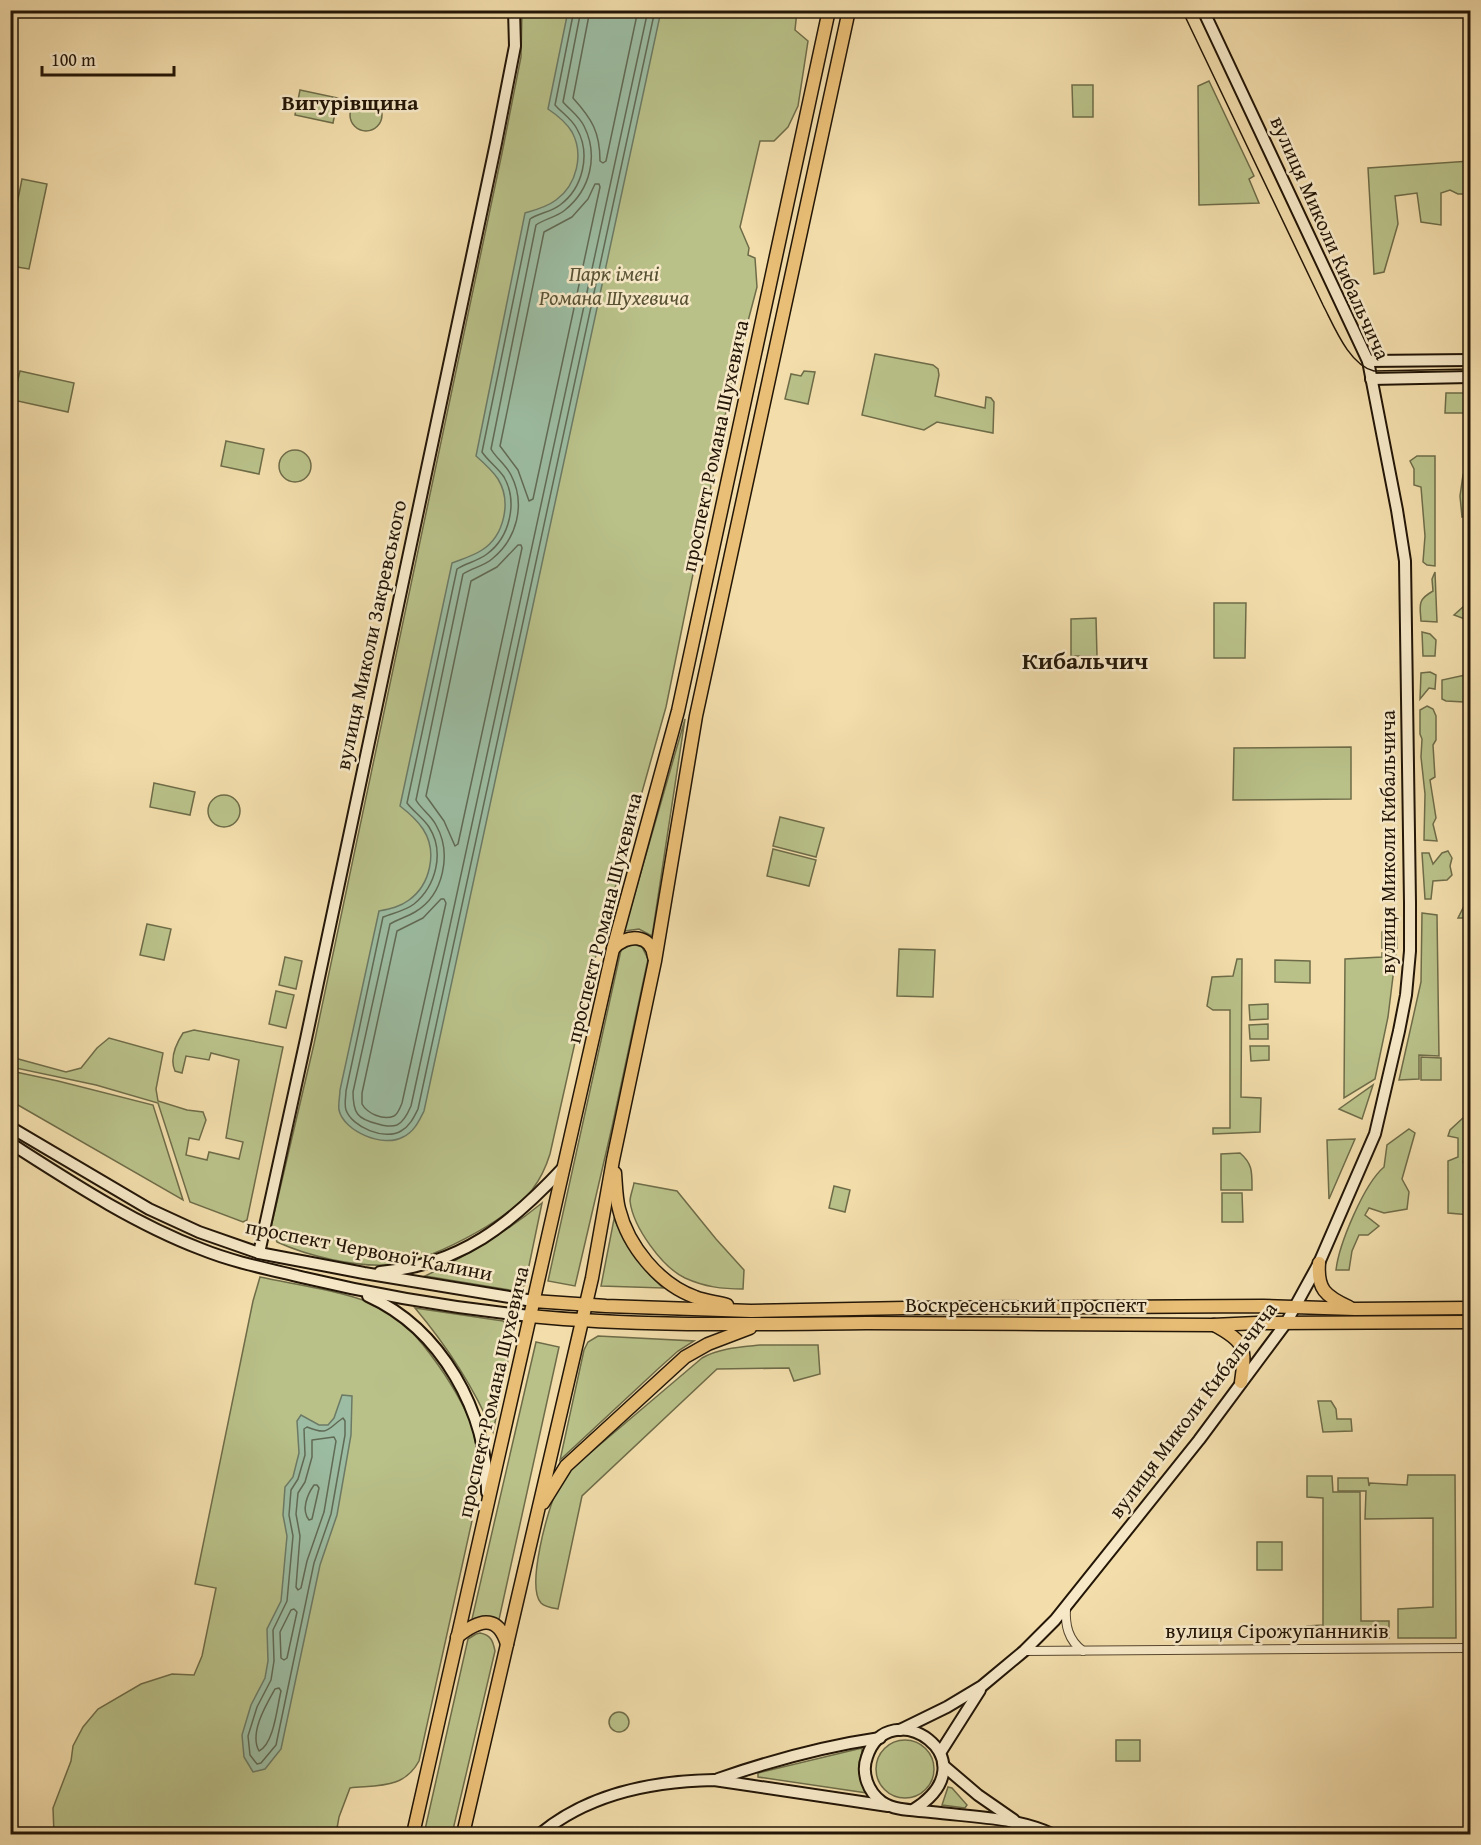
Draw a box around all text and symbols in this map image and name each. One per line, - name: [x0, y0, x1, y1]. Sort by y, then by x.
- scale bar: [42, 39, 174, 77]
- text: 100 m: [51, 46, 96, 73]
- district label: Вигурівщина: [281, 86, 419, 118]
- street label: вулиця Миколи Кибальчича: [1263, 111, 1398, 365]
- park label: Парк імені Романа Шухевича: [538, 258, 689, 313]
- street label: проспект Романа Шухевича: [673, 317, 756, 575]
- street label: вулиця Миколи Закревського: [327, 497, 414, 773]
- district label: Кибальчич: [1022, 643, 1148, 678]
- street label: вулиця Миколи Кибальчича: [1372, 710, 1403, 974]
- street label: проспект Романа Шухевича: [557, 789, 650, 1046]
- street label: проспект Червоної Калини: [243, 1210, 495, 1289]
- street label: проспект Романа Шухевича: [448, 1263, 537, 1521]
- street label: Воскресенський проспект: [905, 1289, 1147, 1320]
- street label: вулиця Миколи Кибальчича: [1101, 1295, 1284, 1524]
- street label: вулиця Сірожупанників: [1165, 1615, 1389, 1646]

